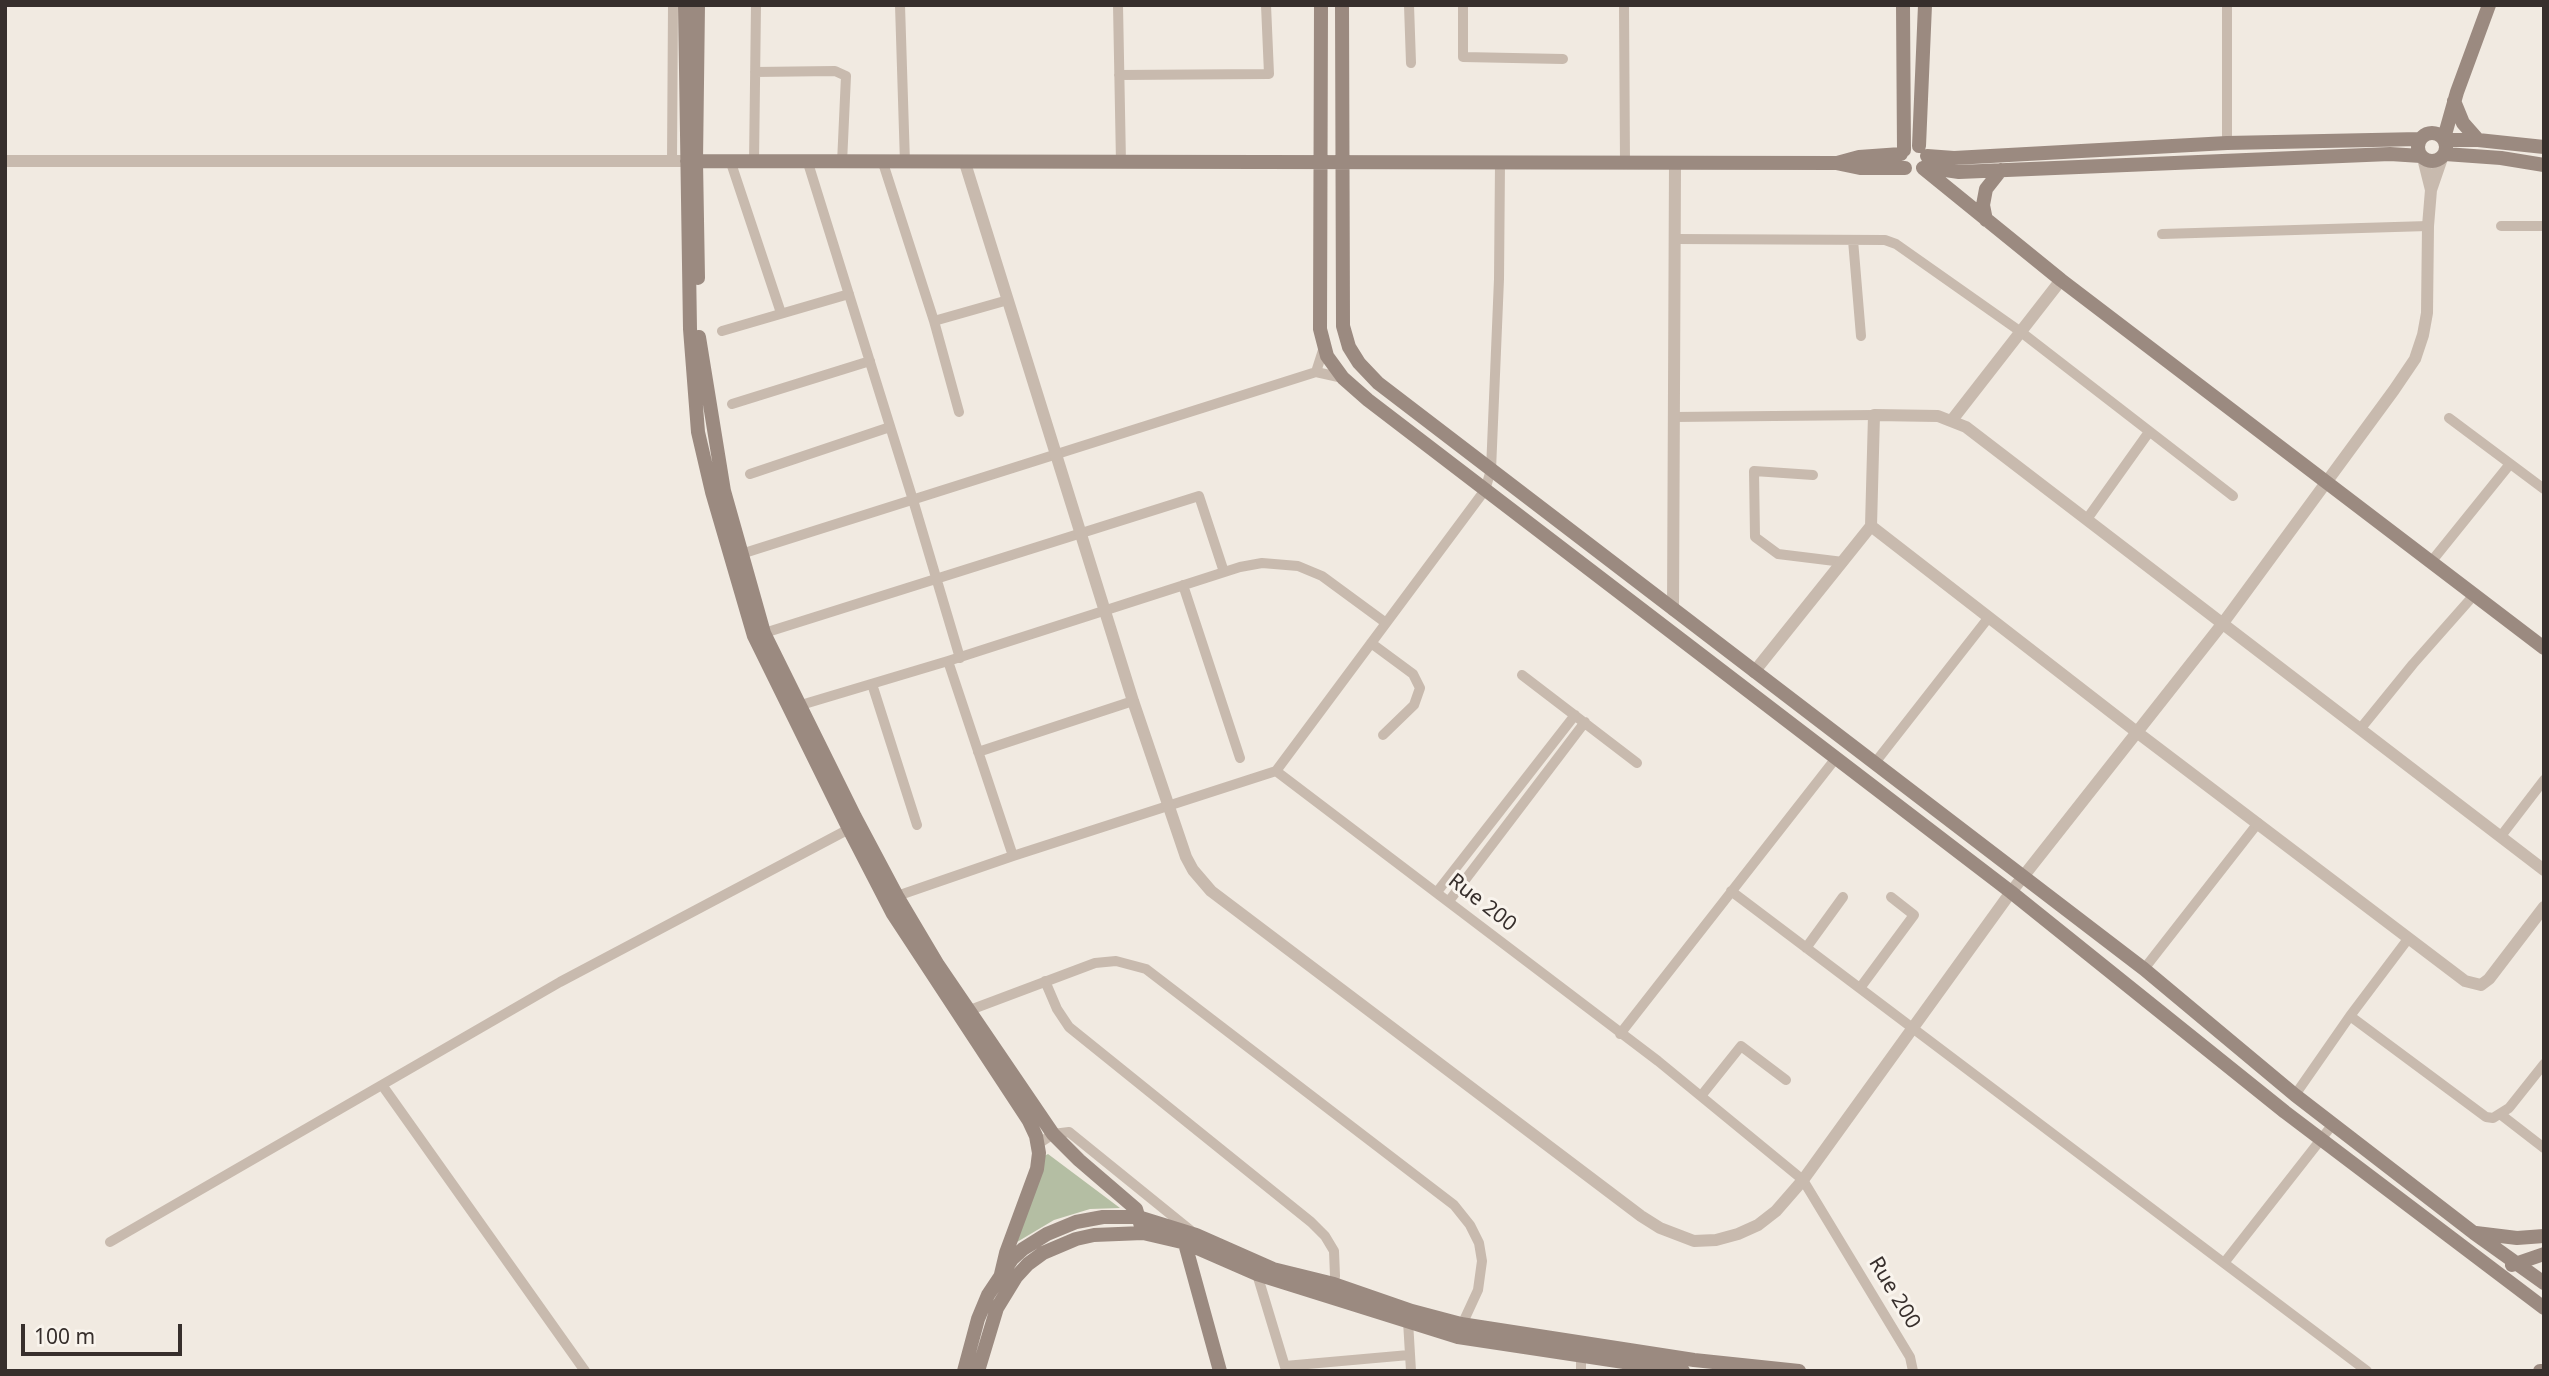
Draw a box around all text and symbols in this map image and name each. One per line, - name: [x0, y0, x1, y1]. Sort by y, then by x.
- street label: Rue 200: [1443, 869, 1521, 937]
- street label: Rue 200: [1863, 1252, 1925, 1334]
- scale bar: [24, 1310, 186, 1354]
- text: 100 m: [34, 1322, 95, 1350]

